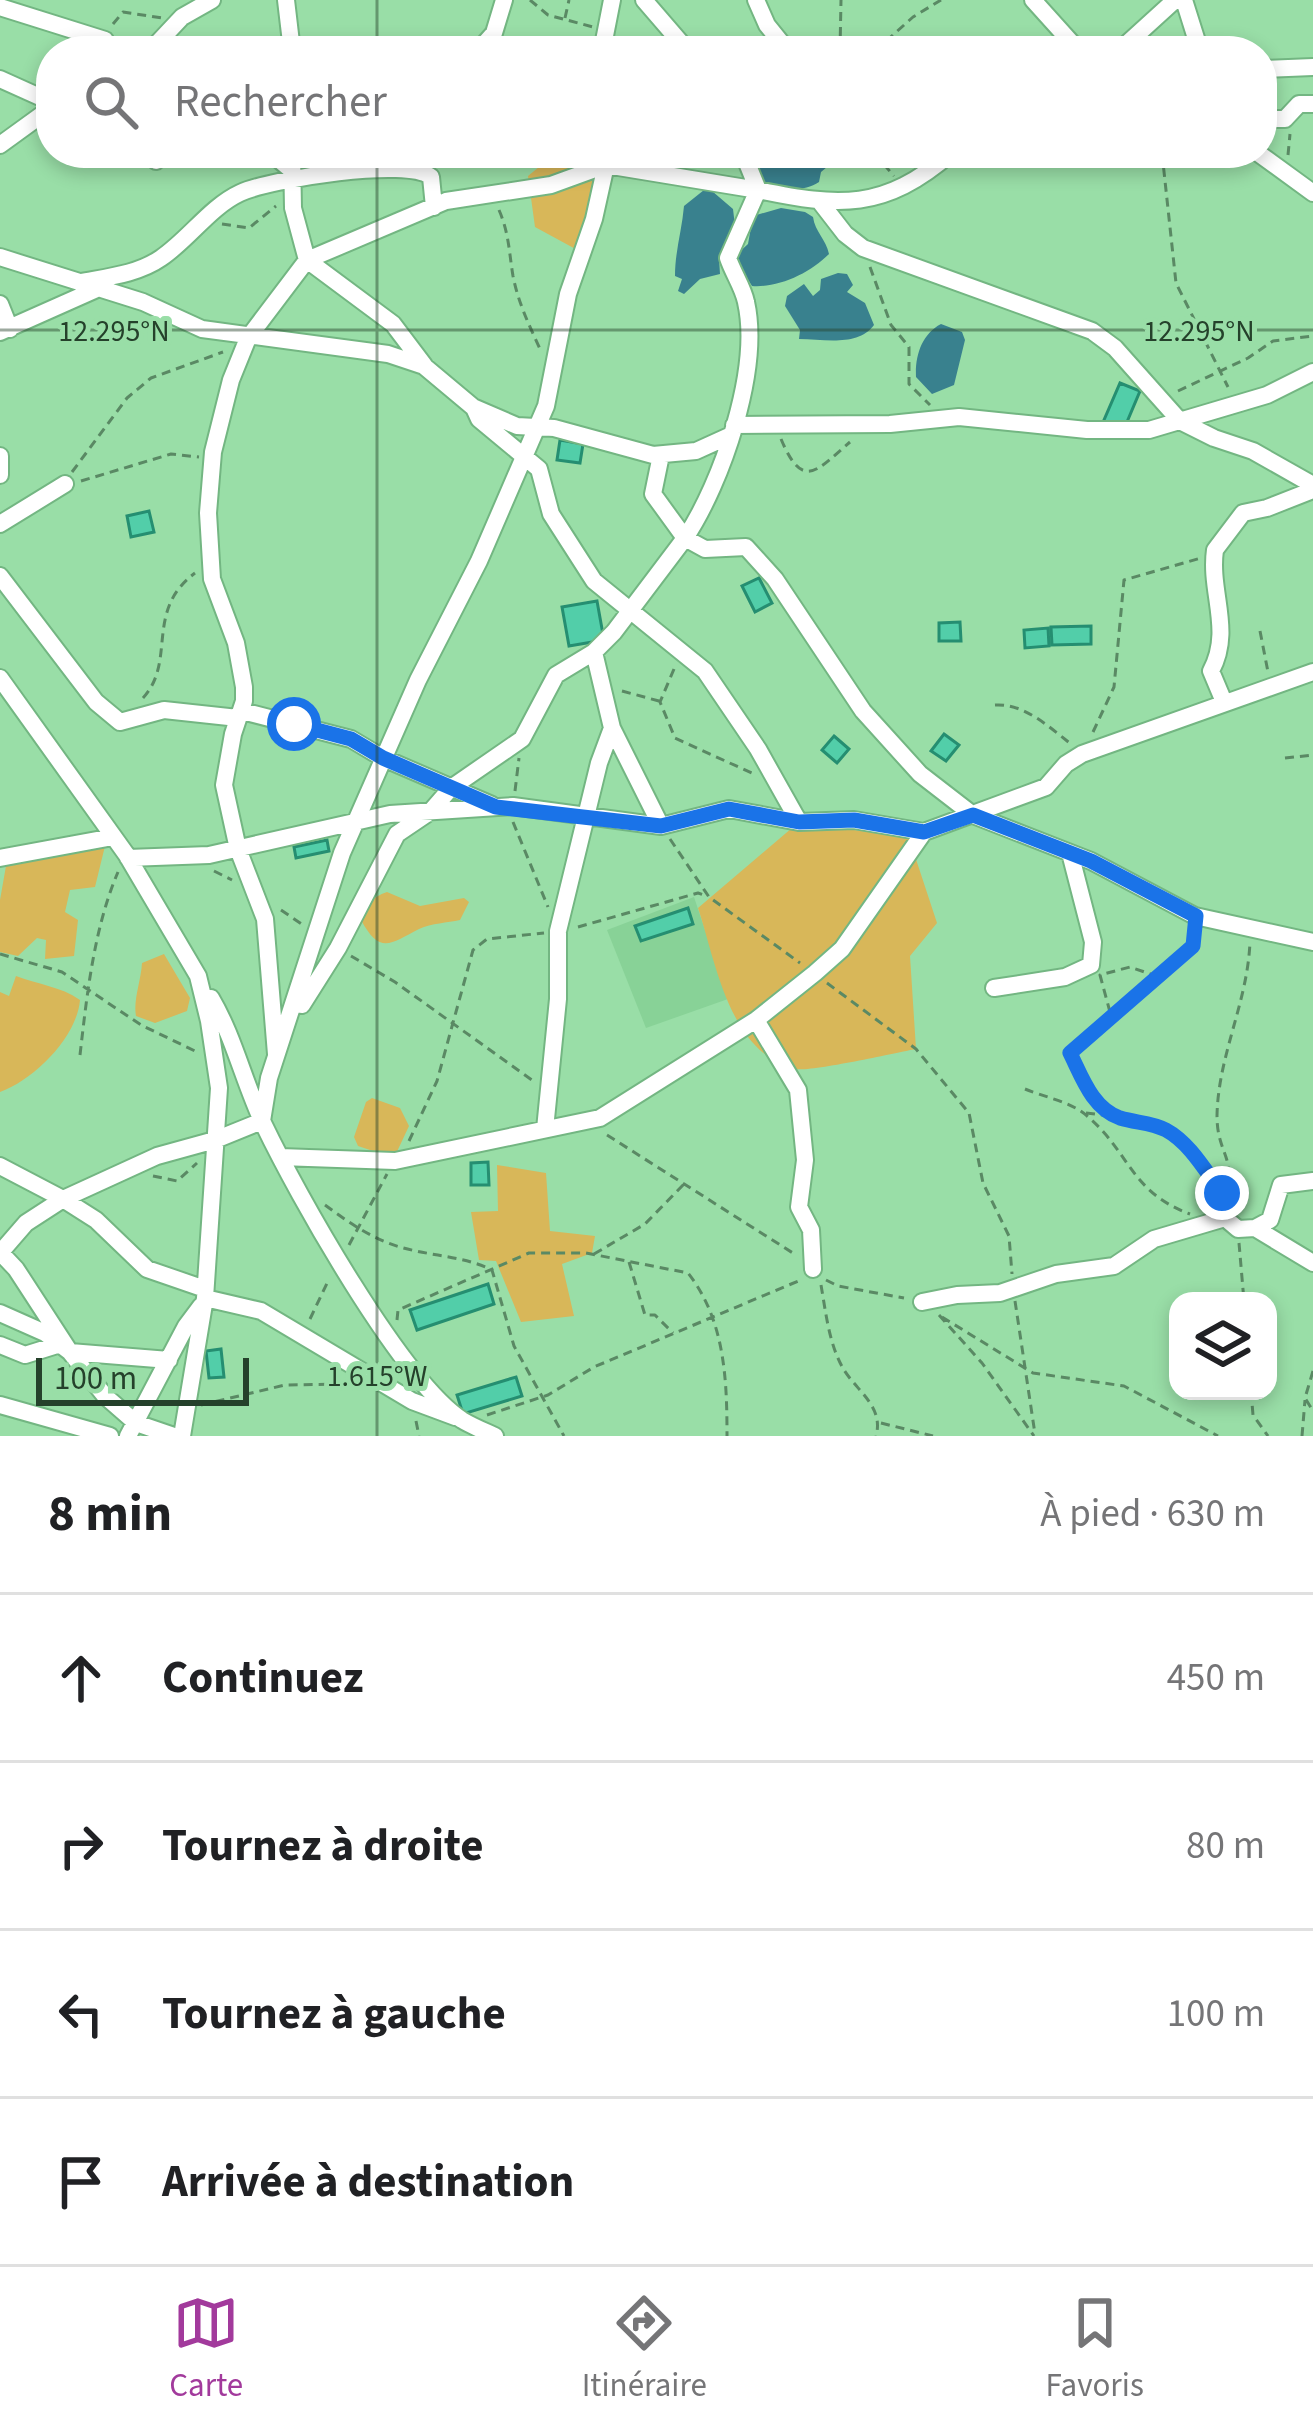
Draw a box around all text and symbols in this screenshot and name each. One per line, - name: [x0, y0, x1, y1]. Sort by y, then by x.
- search box: [36, 36, 1277, 168]
- icon: search: [78, 69, 144, 135]
- text: Rechercher: [174, 70, 387, 134]
- text: 12.295°N: [58, 310, 170, 353]
- text: 12.295°N: [1143, 310, 1255, 353]
- route start: [267, 697, 321, 751]
- route end: [1195, 1166, 1249, 1220]
- map controls: [1169, 1292, 1277, 1400]
- button: layers: [1169, 1292, 1277, 1400]
- scale bar: [36, 1352, 249, 1405]
- text: 100 m: [54, 1355, 137, 1402]
- text: 1.615°W: [327, 1355, 427, 1398]
- text: 8 min: [48, 1478, 172, 1550]
- text: À pied · 630 m: [1040, 1486, 1265, 1542]
- icon: ahead: [48, 1645, 114, 1711]
- text: Continuez: [162, 1646, 364, 1710]
- text: 450 m: [1167, 1650, 1265, 1706]
- icon: right: [48, 1813, 114, 1879]
- text: Tournez à droite: [162, 1814, 484, 1878]
- text: 80 m: [1186, 1818, 1265, 1874]
- icon: left: [48, 1981, 114, 2047]
- text: Tournez à gauche: [162, 1982, 506, 2046]
- text: 100 m: [1167, 1986, 1265, 2042]
- icon: arrive: [48, 2149, 114, 2215]
- text: Arrivée à destination: [162, 2150, 574, 2214]
- tab: Carte: [169, 2290, 243, 2409]
- tab: Itinéraire: [582, 2290, 707, 2409]
- tab: Favoris: [1045, 2290, 1144, 2409]

